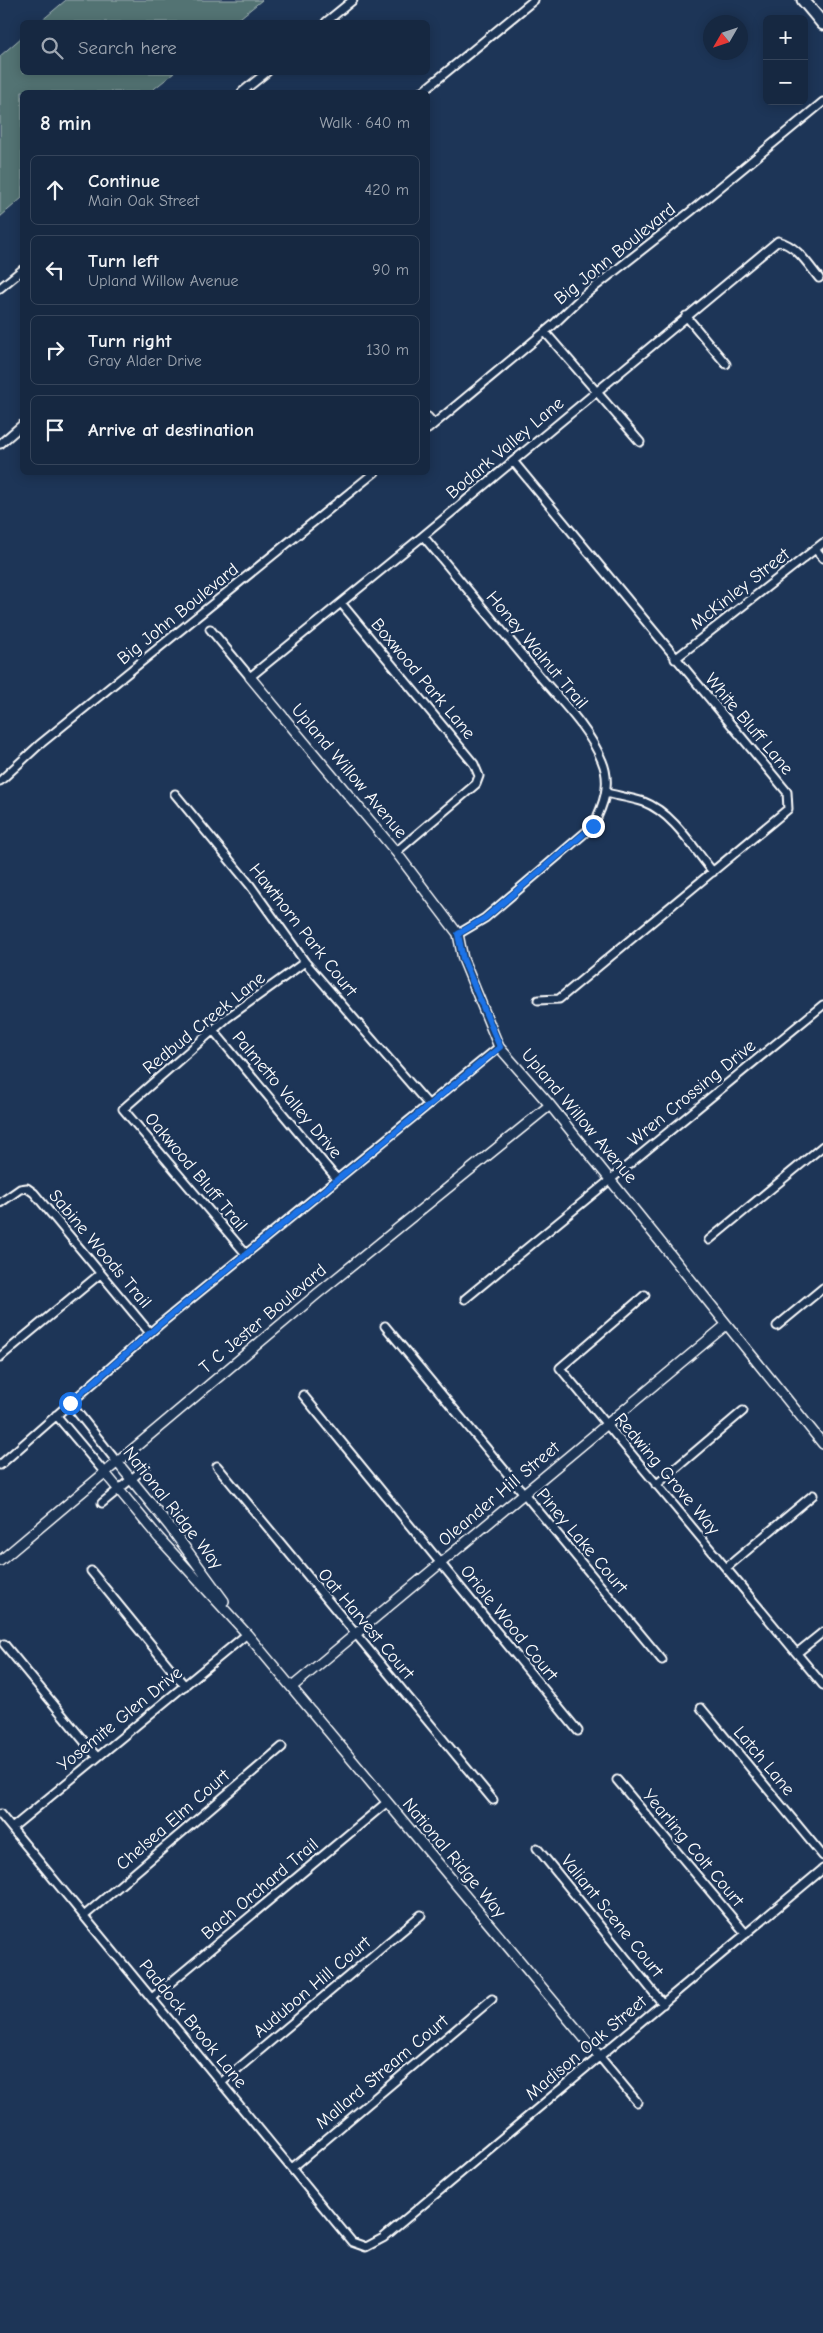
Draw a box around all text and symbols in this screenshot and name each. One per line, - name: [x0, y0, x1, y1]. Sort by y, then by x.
- north arrow: [703, 15, 748, 60]
- map controls: [763, 15, 808, 105]
- button: +: [763, 15, 808, 60]
- search box: [20, 20, 430, 75]
- icon: search: [38, 34, 66, 62]
- text: Search here: [78, 37, 177, 59]
- button: −: [763, 60, 808, 105]
- text: 8 min: [40, 111, 91, 135]
- text: Walk · 640 m: [319, 114, 410, 132]
- text: Continue: [88, 170, 160, 192]
- icon: ahead: [41, 176, 69, 204]
- text: 420 m: [365, 181, 409, 199]
- text: Main Oak Street: [88, 192, 199, 210]
- street label: Big John Boulevard: [550, 199, 680, 309]
- text: Turn left: [88, 250, 159, 272]
- icon: left: [41, 256, 69, 284]
- text: 90 m: [372, 261, 409, 279]
- text: Upland Willow Avenue: [88, 272, 238, 290]
- text: Turn right: [88, 330, 172, 352]
- icon: right: [41, 336, 69, 364]
- text: 130 m: [366, 341, 409, 359]
- text: Gray Alder Drive: [88, 352, 202, 370]
- street label: Bodark Valley Lane: [442, 393, 568, 503]
- icon: arrive: [41, 416, 69, 444]
- text: Arrive at destination: [88, 419, 254, 441]
- street label: McKinley Street: [686, 543, 794, 634]
- street label: Big John Boulevard: [113, 559, 243, 669]
- street label: Honey Walnut Trail: [482, 587, 592, 713]
- street label: Boxwood Park Lane: [366, 614, 480, 744]
- street label: White Bluff Lane: [700, 669, 798, 779]
- street label: Upland Willow Avenue: [287, 699, 411, 843]
- route end: [582, 815, 605, 838]
- street label: Hawthorn Park Court: [245, 859, 362, 1001]
- street label: Redbud Creek Lane: [139, 967, 269, 1079]
- street label: Palmetto Valley Drive: [228, 1027, 346, 1163]
- street label: Wren Crossing Drive: [624, 1035, 760, 1151]
- street label: Upland Willow Avenue: [517, 1044, 641, 1188]
- street label: Oakwood Bluff Trail: [140, 1108, 252, 1236]
- street label: Sabine Woods Trail: [44, 1185, 156, 1313]
- street label: T C Jester Boulevard: [195, 1260, 331, 1378]
- route start: [59, 1392, 82, 1415]
- street label: Redwing Grove Way: [610, 1409, 725, 1540]
- street label: Oleander Hill Street: [434, 1437, 564, 1551]
- street label: National Ridge Way: [119, 1443, 228, 1574]
- street label: Piney Lake Court: [532, 1484, 633, 1598]
- street label: Oriole Wood Court: [456, 1561, 563, 1686]
- street label: Oat Harvest Court: [313, 1564, 419, 1684]
- street label: Yosemite Glen Drive: [53, 1662, 187, 1776]
- street label: Latch Lane: [729, 1722, 799, 1800]
- street label: Chelsea Elm Court: [112, 1765, 235, 1875]
- street label: Yearling Colt Court: [638, 1785, 749, 1911]
- street label: National Ridge Way: [398, 1794, 511, 1923]
- street label: Bach Orchard Trail: [197, 1834, 323, 1944]
- street label: Valiant Scene Court: [556, 1851, 668, 1982]
- street label: Audubon Hill Court: [249, 1931, 376, 2042]
- street label: Paddock Brook Lane: [135, 1955, 251, 2093]
- street label: Madison Oak Street: [521, 1991, 651, 2105]
- street label: Mallard Stream Court: [311, 2010, 453, 2134]

